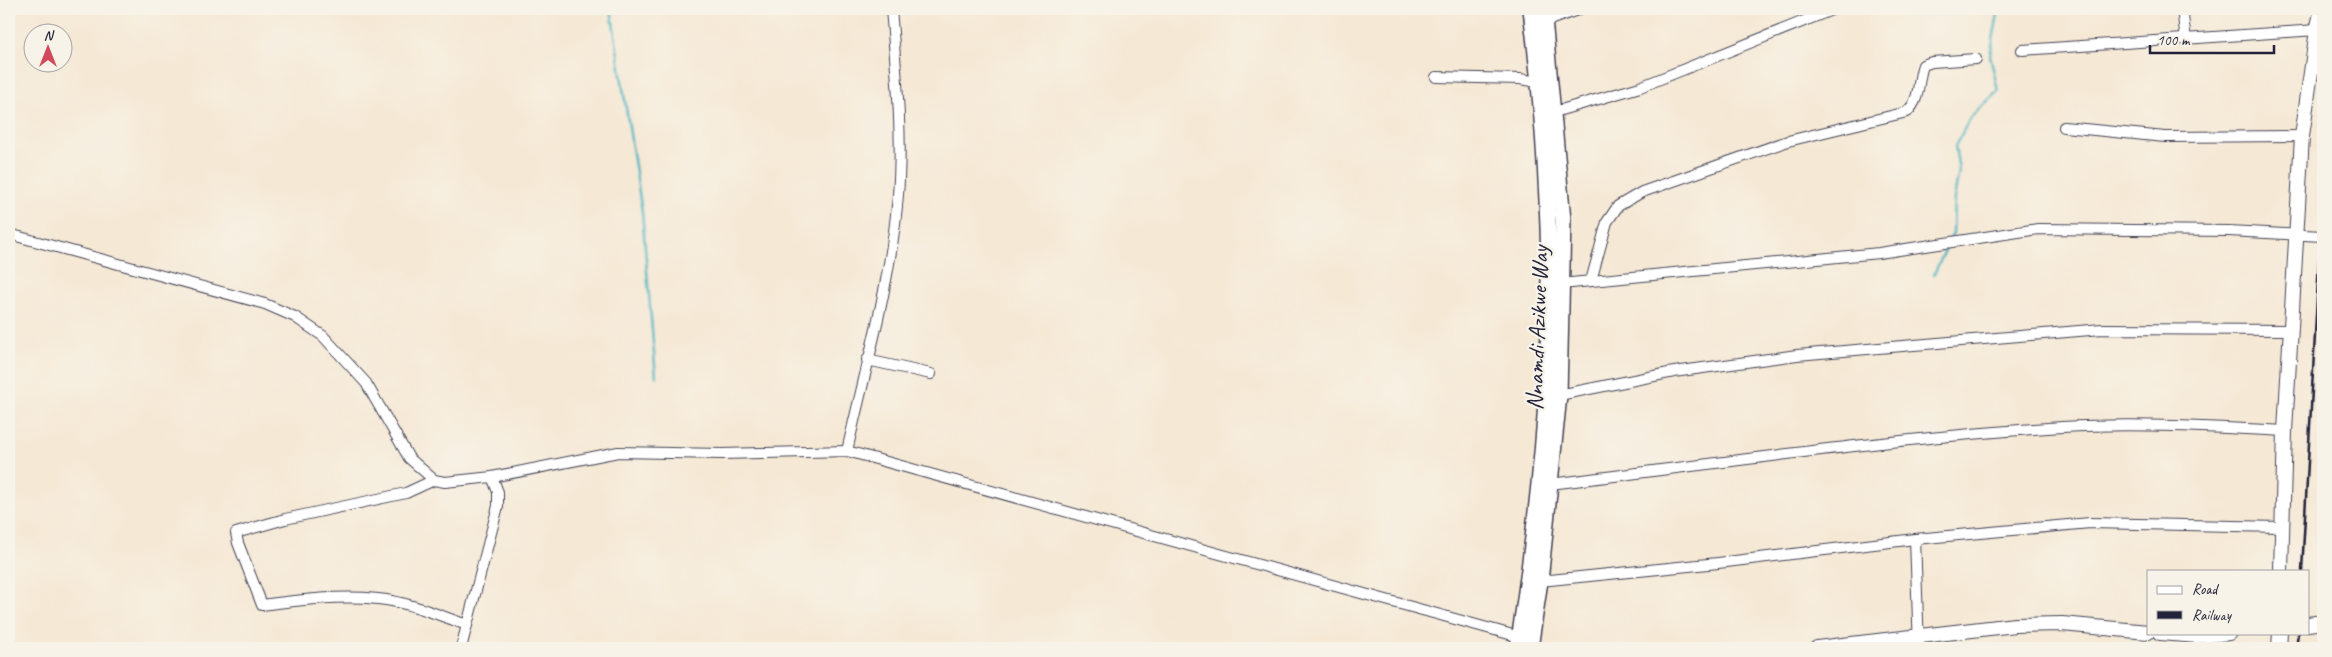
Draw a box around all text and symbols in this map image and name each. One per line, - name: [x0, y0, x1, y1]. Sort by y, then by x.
- north arrow: [22, 22, 72, 72]
- scale bar: [2150, 22, 2273, 54]
- text: N: [44, 27, 55, 44]
- text: 100 m: [2157, 31, 2191, 50]
- street label: Nnamdi Azikwe Way: [1519, 243, 1555, 411]
- legend: [2147, 570, 2310, 634]
- text: Road: [2192, 580, 2219, 599]
- text: Railway: [2192, 606, 2233, 625]

